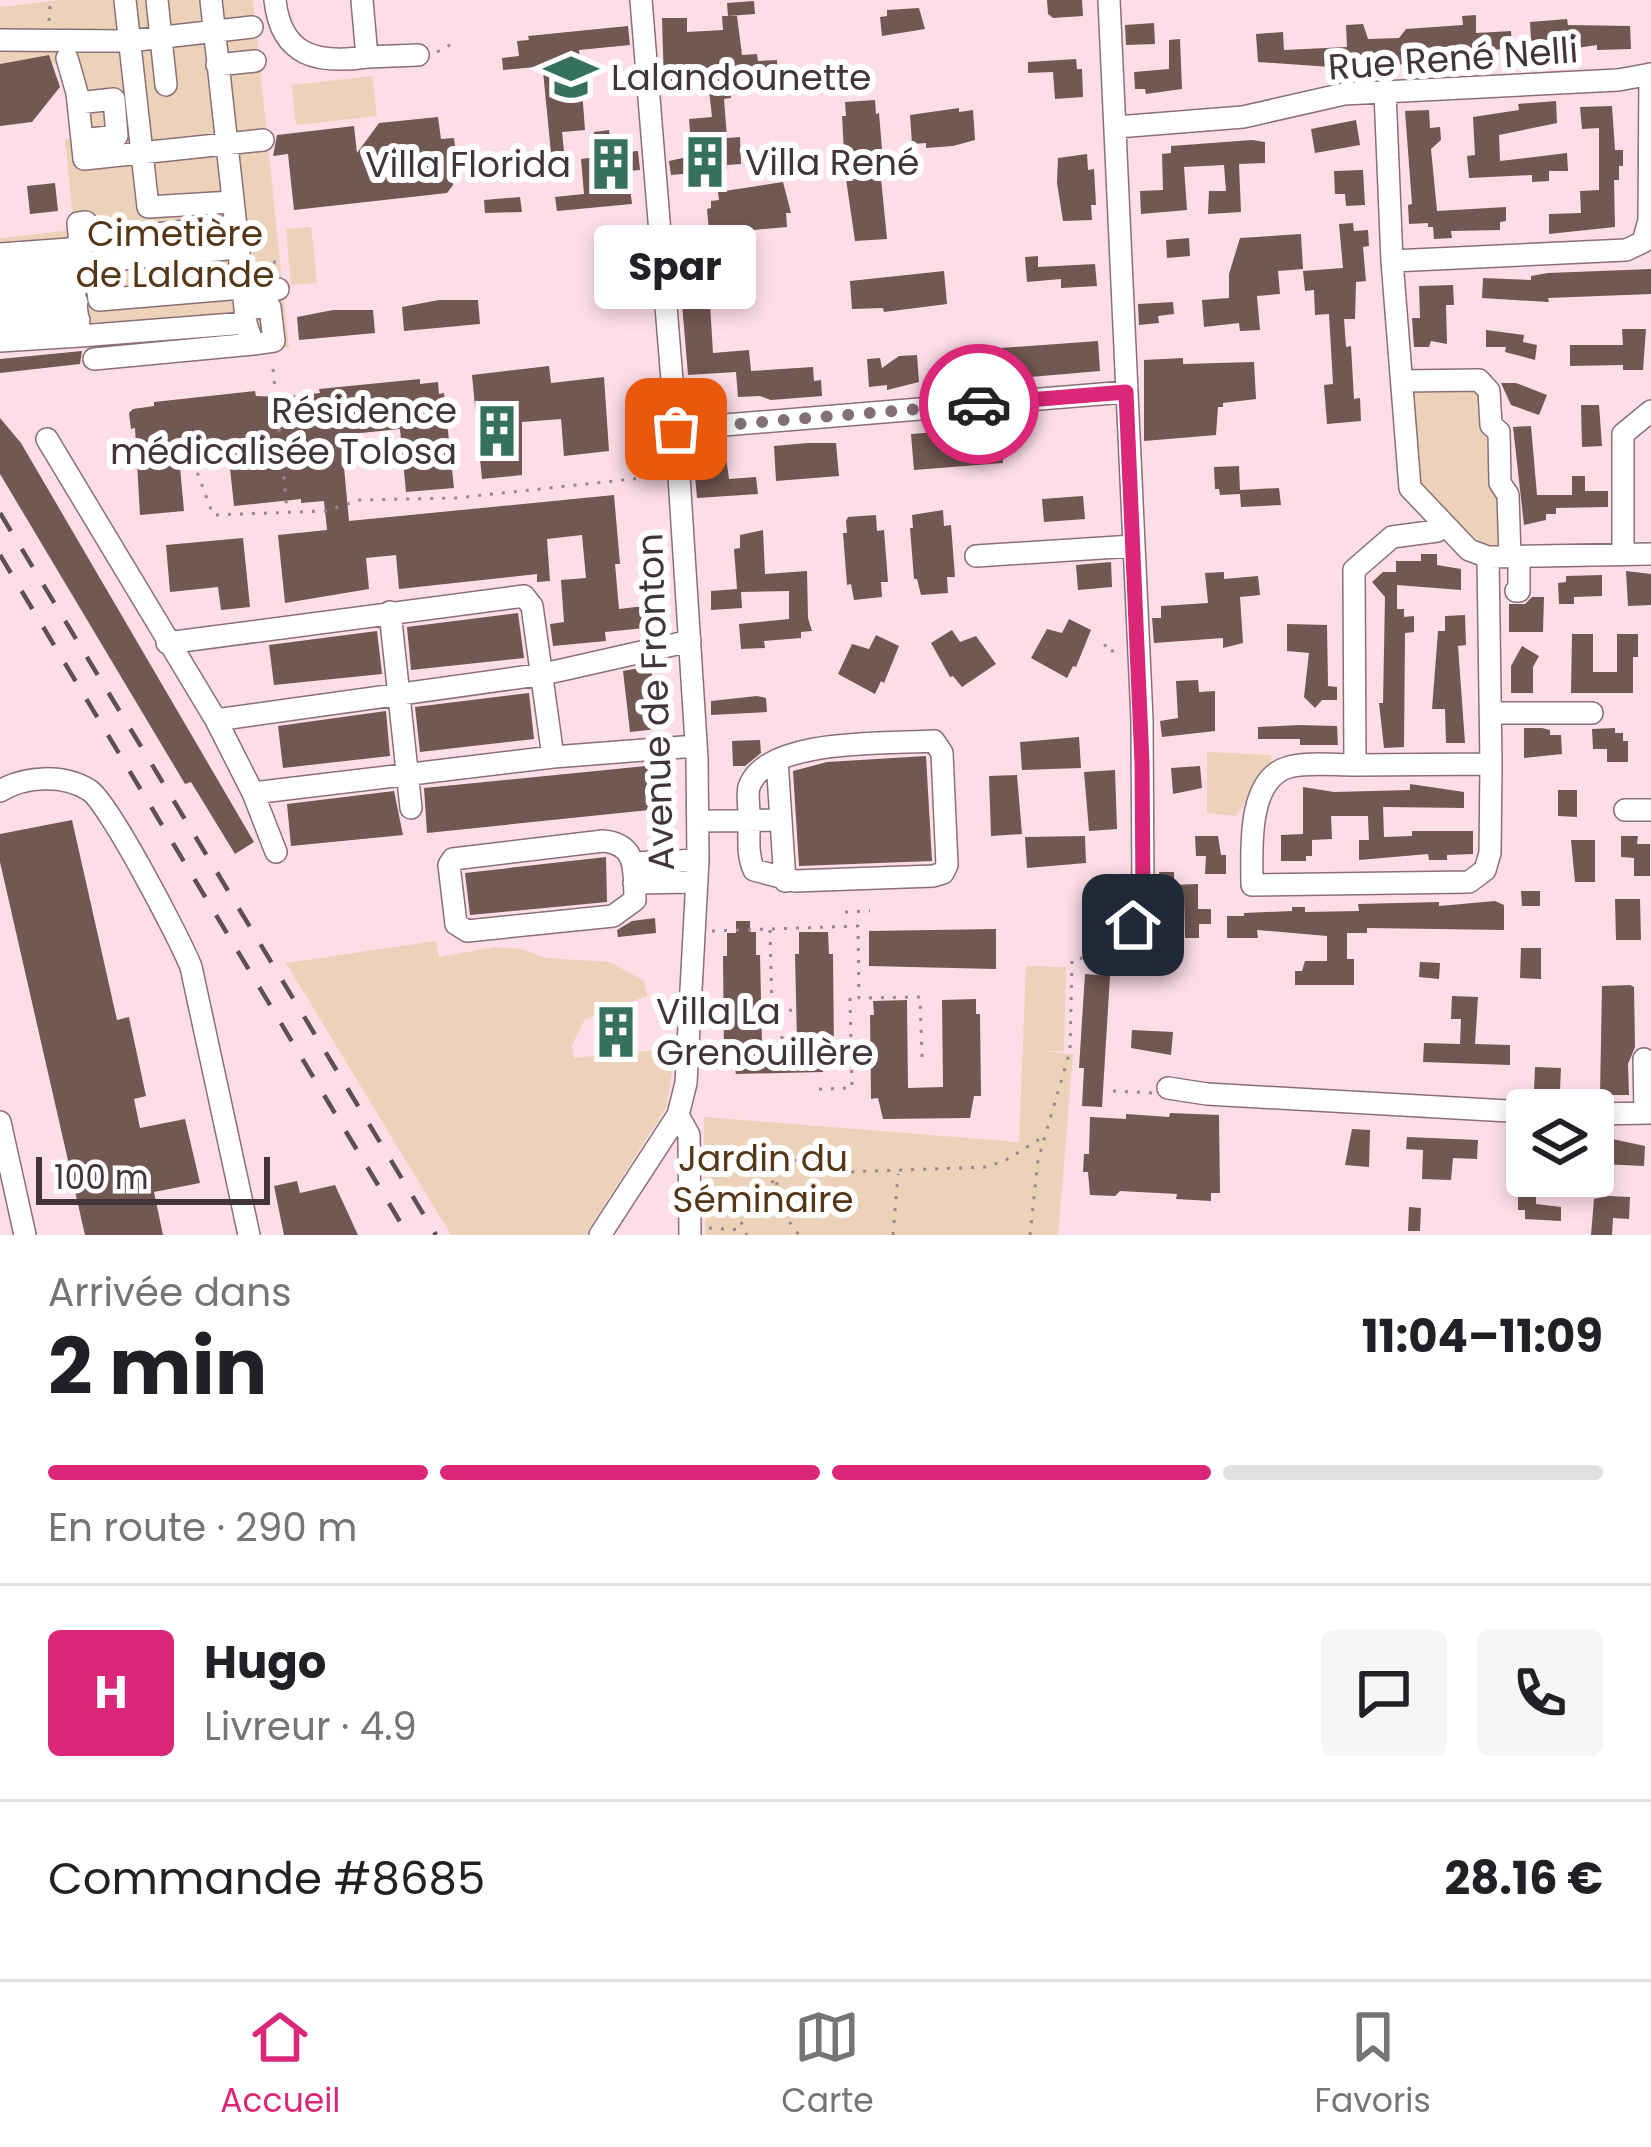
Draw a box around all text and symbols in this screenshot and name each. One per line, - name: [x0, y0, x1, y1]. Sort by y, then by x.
- street label: Rue René Nelli: [1326, 24, 1580, 93]
- school or university icon: Lalandounette: [542, 48, 600, 106]
- place label: Lalandounette: [611, 52, 871, 103]
- building icon: Villa René: [676, 133, 734, 191]
- building icon: Villa Florida: [582, 135, 640, 193]
- place label: Villa René: [745, 137, 919, 188]
- place label: Villa Florida: [365, 139, 571, 190]
- park label: Cimetière de Lalande: [75, 208, 275, 300]
- callout: Spar: [595, 225, 757, 309]
- text: Spar: [628, 239, 722, 294]
- courier: [919, 344, 1039, 464]
- icon: car: [946, 371, 1012, 437]
- pin: [625, 378, 727, 480]
- place label: Résidence médicalisée Tolosa: [110, 385, 457, 477]
- icon: bag: [643, 396, 709, 462]
- building icon: Résidence médicalisée Tolosa: [468, 402, 526, 460]
- street label: Avenue de Fronton: [624, 532, 687, 872]
- pin: [1082, 874, 1184, 976]
- icon: home: [1100, 892, 1166, 958]
- place label: Villa La Grenouillère: [656, 986, 874, 1078]
- building icon: Villa La Grenouillère: [587, 1003, 645, 1061]
- map controls: [1506, 1089, 1614, 1197]
- button: layers: [1506, 1089, 1614, 1197]
- park label: Jardin du Séminaire: [672, 1133, 854, 1225]
- scale bar: [36, 1151, 270, 1204]
- text: 100 m: [54, 1154, 149, 1201]
- text: Arrivée dans: [48, 1265, 292, 1320]
- text: 11:04–11:09: [1362, 1305, 1603, 1368]
- text: 2 min: [48, 1312, 267, 1421]
- text: En route · 290 m: [48, 1500, 357, 1555]
- button: chat: [1321, 1630, 1447, 1756]
- button: phone: [1477, 1630, 1603, 1756]
- text: Hugo: [204, 1631, 326, 1694]
- text: H: [95, 1661, 127, 1724]
- text: Livreur · 4.9: [204, 1699, 417, 1754]
- text: Commande #8685: [48, 1847, 485, 1910]
- text: 28.16 €: [1445, 1847, 1603, 1910]
- tab: Accueil: [220, 2004, 340, 2126]
- tab: Carte: [781, 2004, 874, 2126]
- tab: Favoris: [1314, 2004, 1431, 2126]

